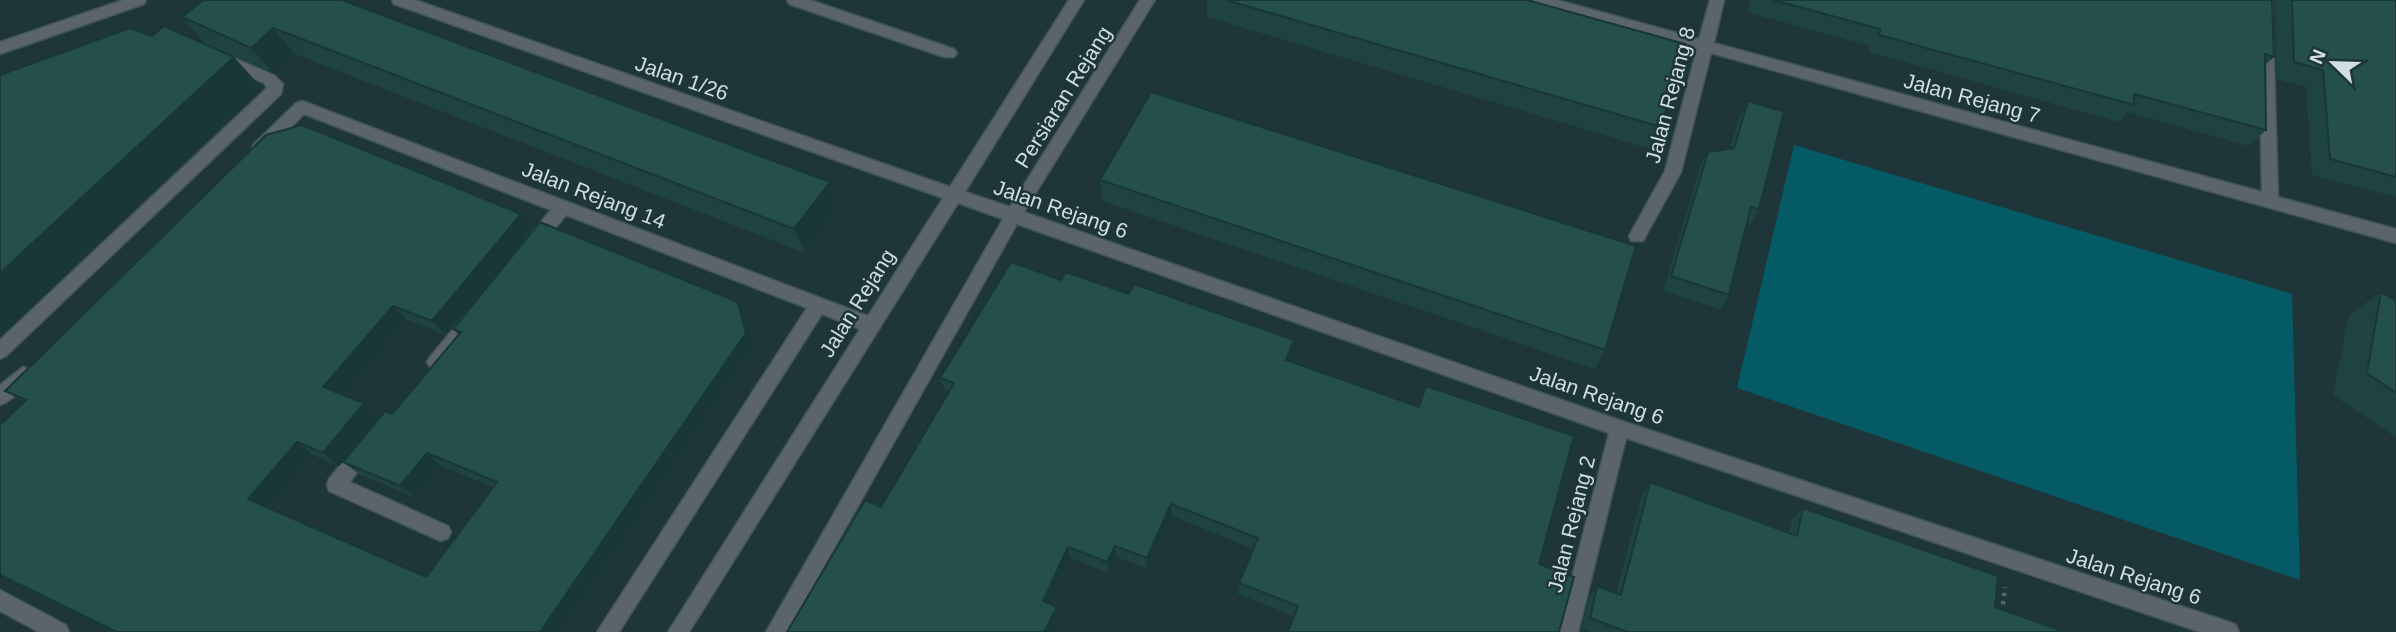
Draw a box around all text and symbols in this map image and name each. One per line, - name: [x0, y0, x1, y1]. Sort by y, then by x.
- street label: Persiaran Rejang: [1010, 22, 1116, 172]
- street label: Jalan Rejang 8: [1641, 24, 1699, 166]
- north arrow: [2298, 28, 2368, 98]
- text: N: [2305, 46, 2330, 67]
- street label: Jalan 1/26: [632, 51, 732, 105]
- street label: Jalan Rejang 7: [1901, 69, 2043, 127]
- street label: Jalan Rejang 14: [519, 157, 669, 233]
- street label: Jalan Rejang 6: [991, 175, 1131, 243]
- street label: Jalan Rejang: [815, 245, 899, 361]
- street label: Jalan Rejang 6: [1527, 361, 1667, 429]
- street label: Jalan Rejang 2: [1543, 453, 1599, 595]
- street label: Jalan Rejang 6: [2064, 543, 2204, 609]

